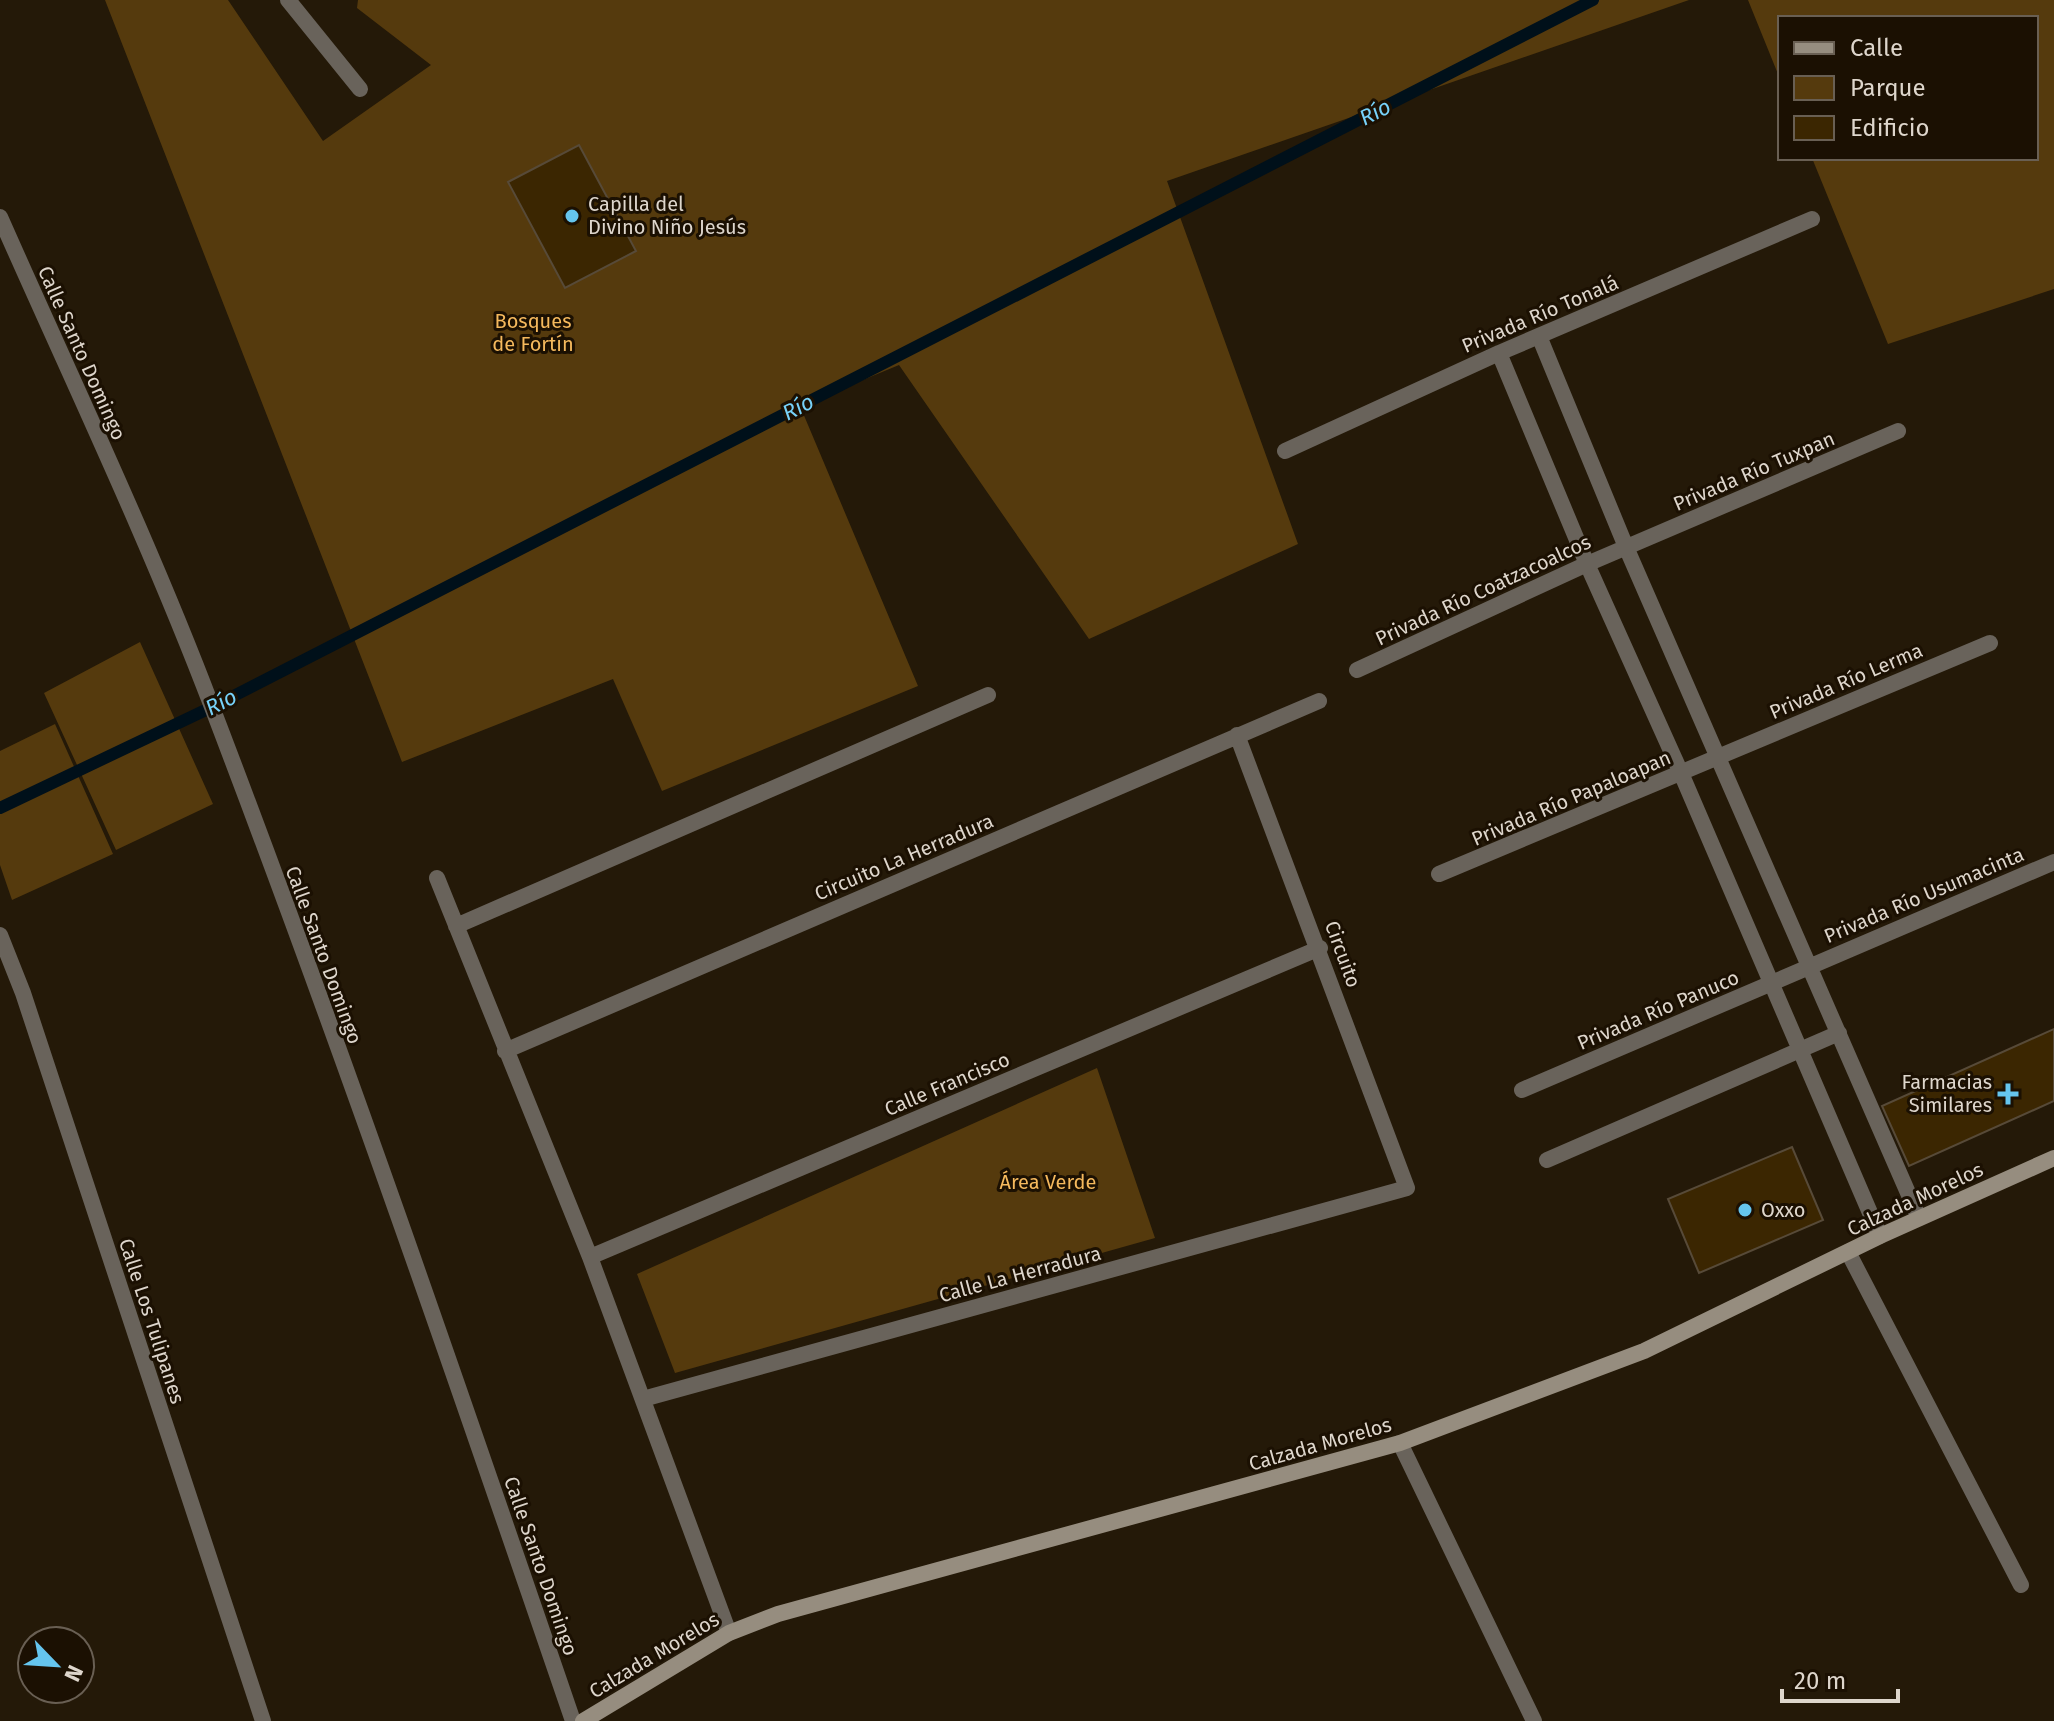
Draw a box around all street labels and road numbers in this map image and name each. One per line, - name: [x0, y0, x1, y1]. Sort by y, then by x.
- street label: Calle Santo Domingo: [33, 262, 131, 444]
- street label: Privada Río Tonalá: [1458, 270, 1622, 358]
- street label: Privada Río Tuxpan: [1670, 426, 1838, 516]
- street label: Privada Río Coatzacoalcos: [1372, 530, 1594, 650]
- street label: Privada Río Lerma: [1766, 638, 1926, 724]
- street label: Privada Río Papaloapan: [1468, 745, 1674, 851]
- street label: Circuito La Herradura: [811, 808, 997, 906]
- street label: Privada Río Usumacinta: [1820, 842, 2028, 948]
- street label: Calle Santo Domingo: [281, 863, 367, 1047]
- street label: Circuito: [1320, 917, 1366, 991]
- street label: Privada Río Panuco: [1573, 965, 1743, 1055]
- street label: Calle Francisco: [881, 1047, 1013, 1121]
- street label: Calzada Morelos: [1843, 1157, 1987, 1241]
- street label: Calle Los Tulipanes: [114, 1235, 190, 1407]
- street label: Calle La Herradura: [936, 1241, 1104, 1307]
- street label: Calzada Morelos: [1246, 1412, 1394, 1476]
- street label: Calle Santo Domingo: [499, 1473, 583, 1659]
- street label: Calzada Morelos: [585, 1607, 723, 1703]

